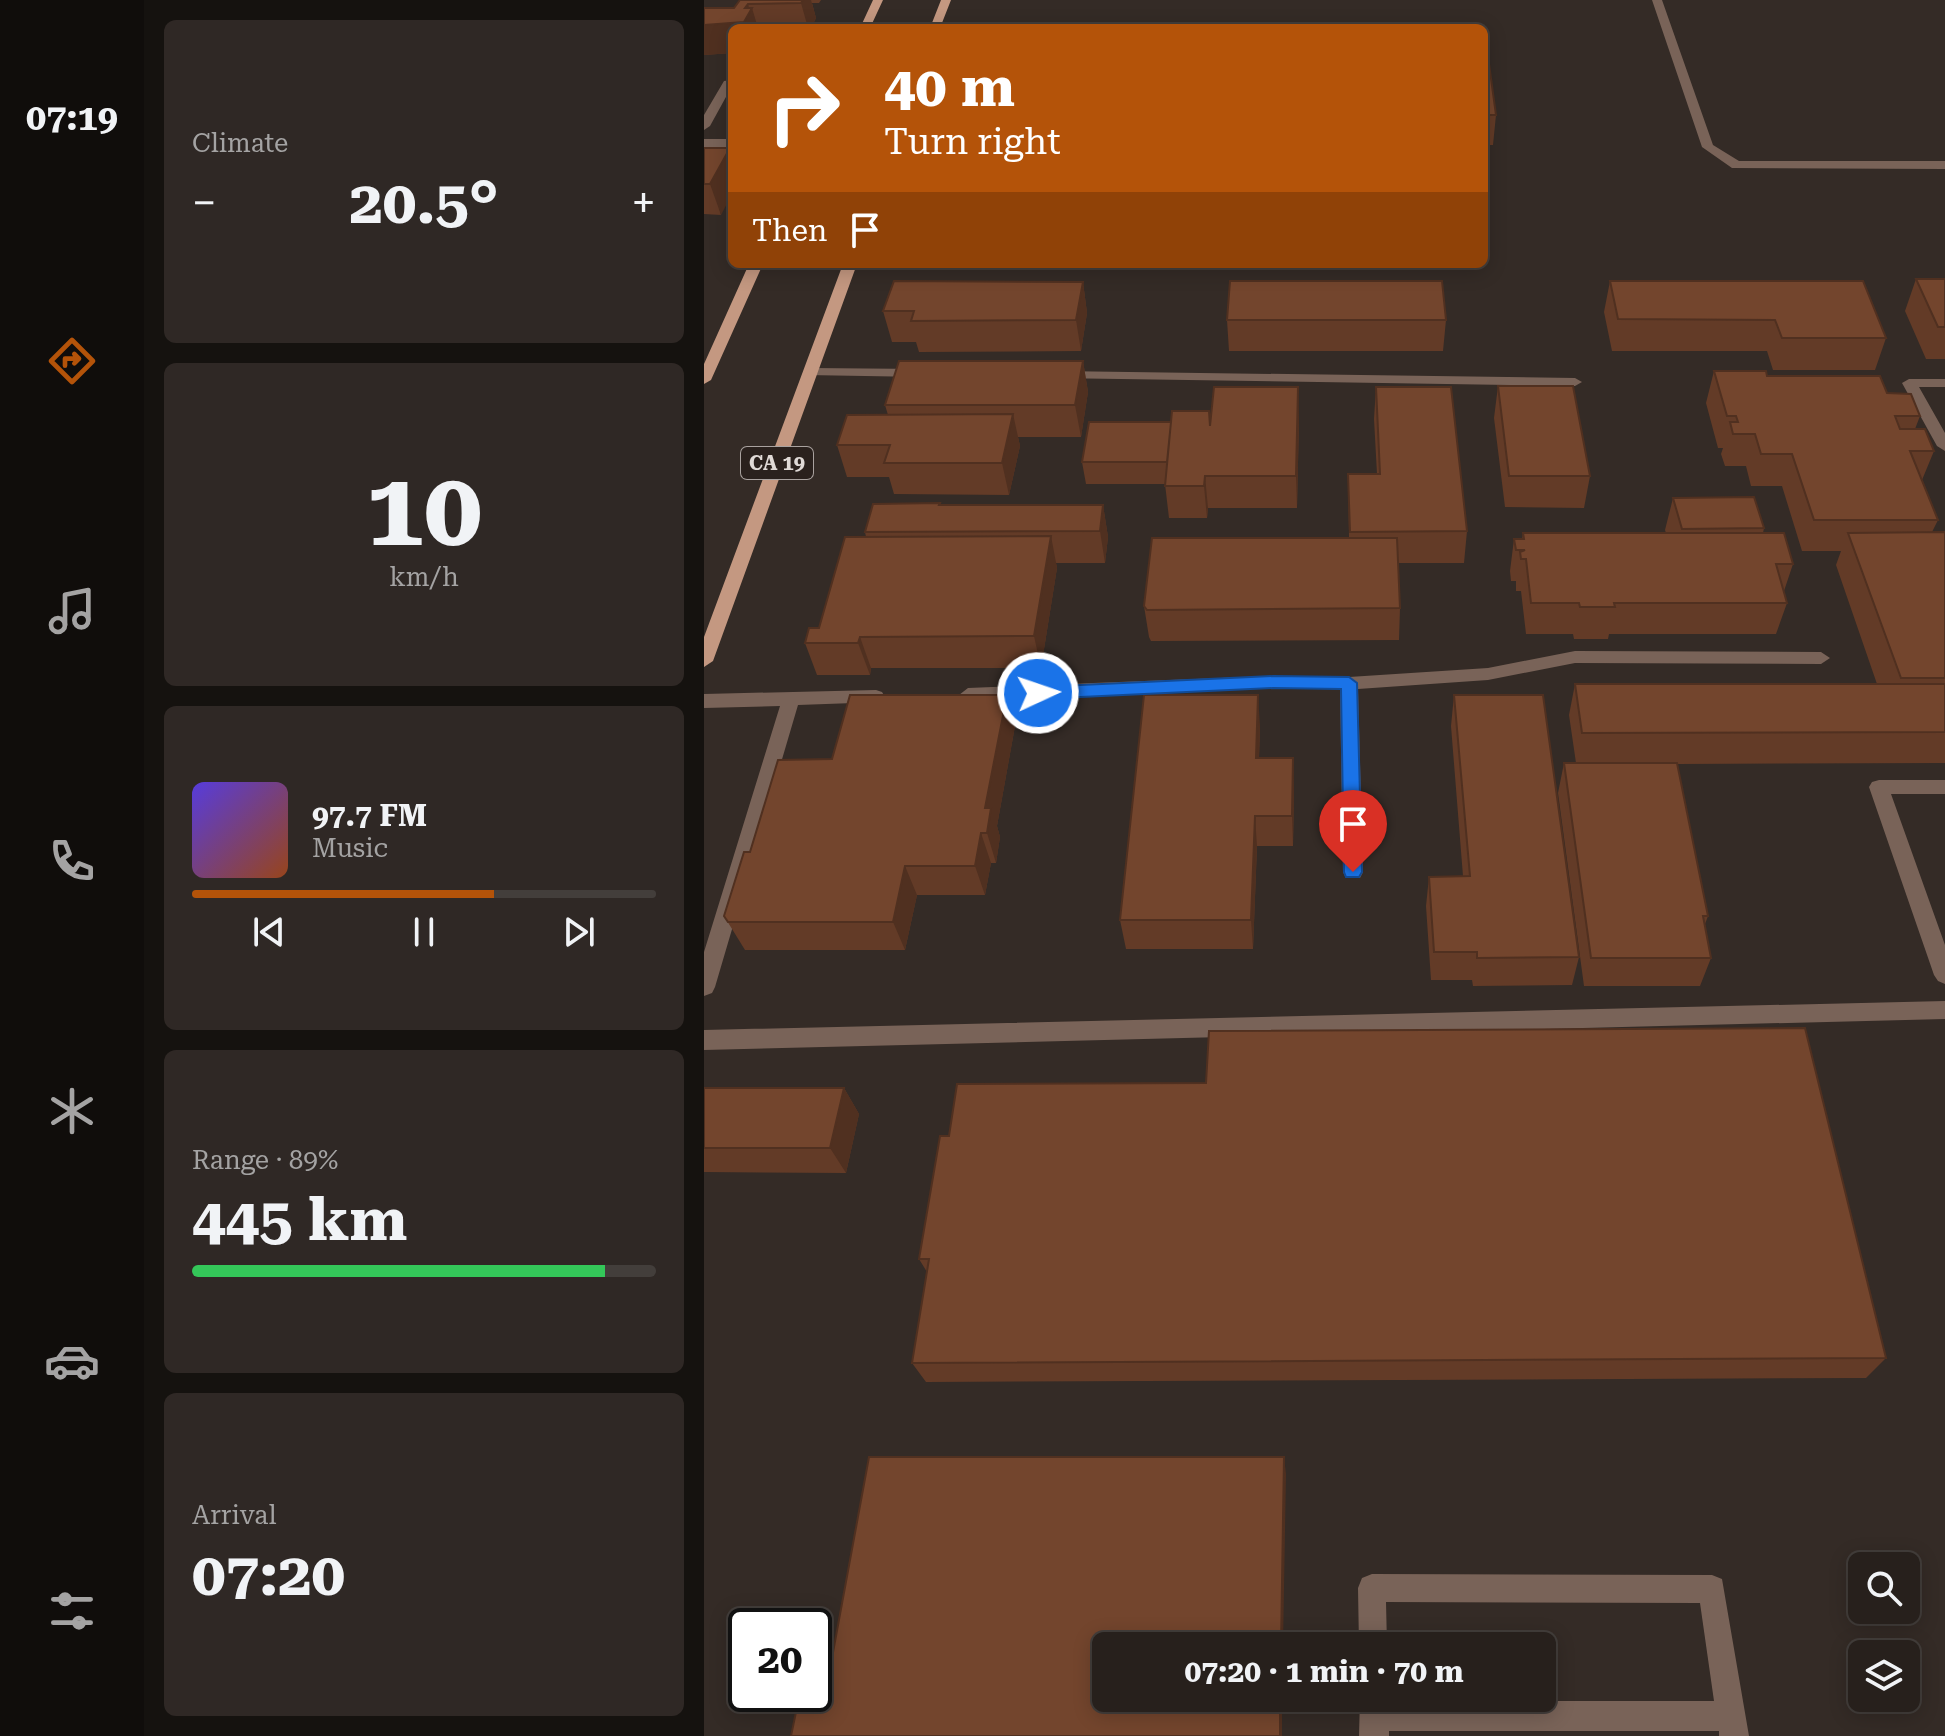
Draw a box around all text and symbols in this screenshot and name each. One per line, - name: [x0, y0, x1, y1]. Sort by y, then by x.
- text: 40 m: [884, 54, 1015, 120]
- icon: right: [752, 56, 856, 160]
- text: 07:19: [26, 97, 118, 139]
- text: Turn right: [884, 121, 1061, 163]
- text: Climate: [192, 128, 288, 158]
- text: 20.5°: [349, 167, 499, 238]
- text: −: [192, 177, 217, 229]
- text: +: [631, 177, 656, 229]
- icon: arrive: [843, 208, 887, 252]
- text: Then: [752, 213, 827, 248]
- icon: directions: [44, 333, 100, 389]
- road number: CA 19: [741, 447, 813, 479]
- text: 10: [366, 449, 482, 570]
- text: km/h: [389, 562, 459, 592]
- icon: music: [44, 583, 100, 639]
- position arrow: [996, 651, 1080, 735]
- pin: [1319, 790, 1387, 872]
- text: 97.7 FM: [312, 798, 427, 833]
- icon: arrive: [1331, 802, 1375, 846]
- icon: phone: [44, 833, 100, 889]
- text: Music: [312, 833, 388, 863]
- icon: previous: [247, 910, 291, 954]
- icon: pause: [402, 910, 446, 954]
- icon: next: [557, 910, 601, 954]
- icon: climate: [44, 1083, 100, 1139]
- text: Range · 89%: [192, 1145, 338, 1175]
- text: 445 km: [192, 1184, 407, 1255]
- icon: car: [44, 1333, 100, 1389]
- text: Arrival: [192, 1500, 277, 1530]
- text: 07:20: [192, 1539, 345, 1610]
- map controls: [1848, 1552, 1920, 1712]
- button: search: [1848, 1552, 1920, 1624]
- icon: filters: [44, 1583, 100, 1639]
- speed limit sign: 20: [728, 1608, 832, 1712]
- button: layers: [1848, 1640, 1920, 1712]
- text: 07:20 · 1 min · 70 m: [1184, 1654, 1464, 1689]

